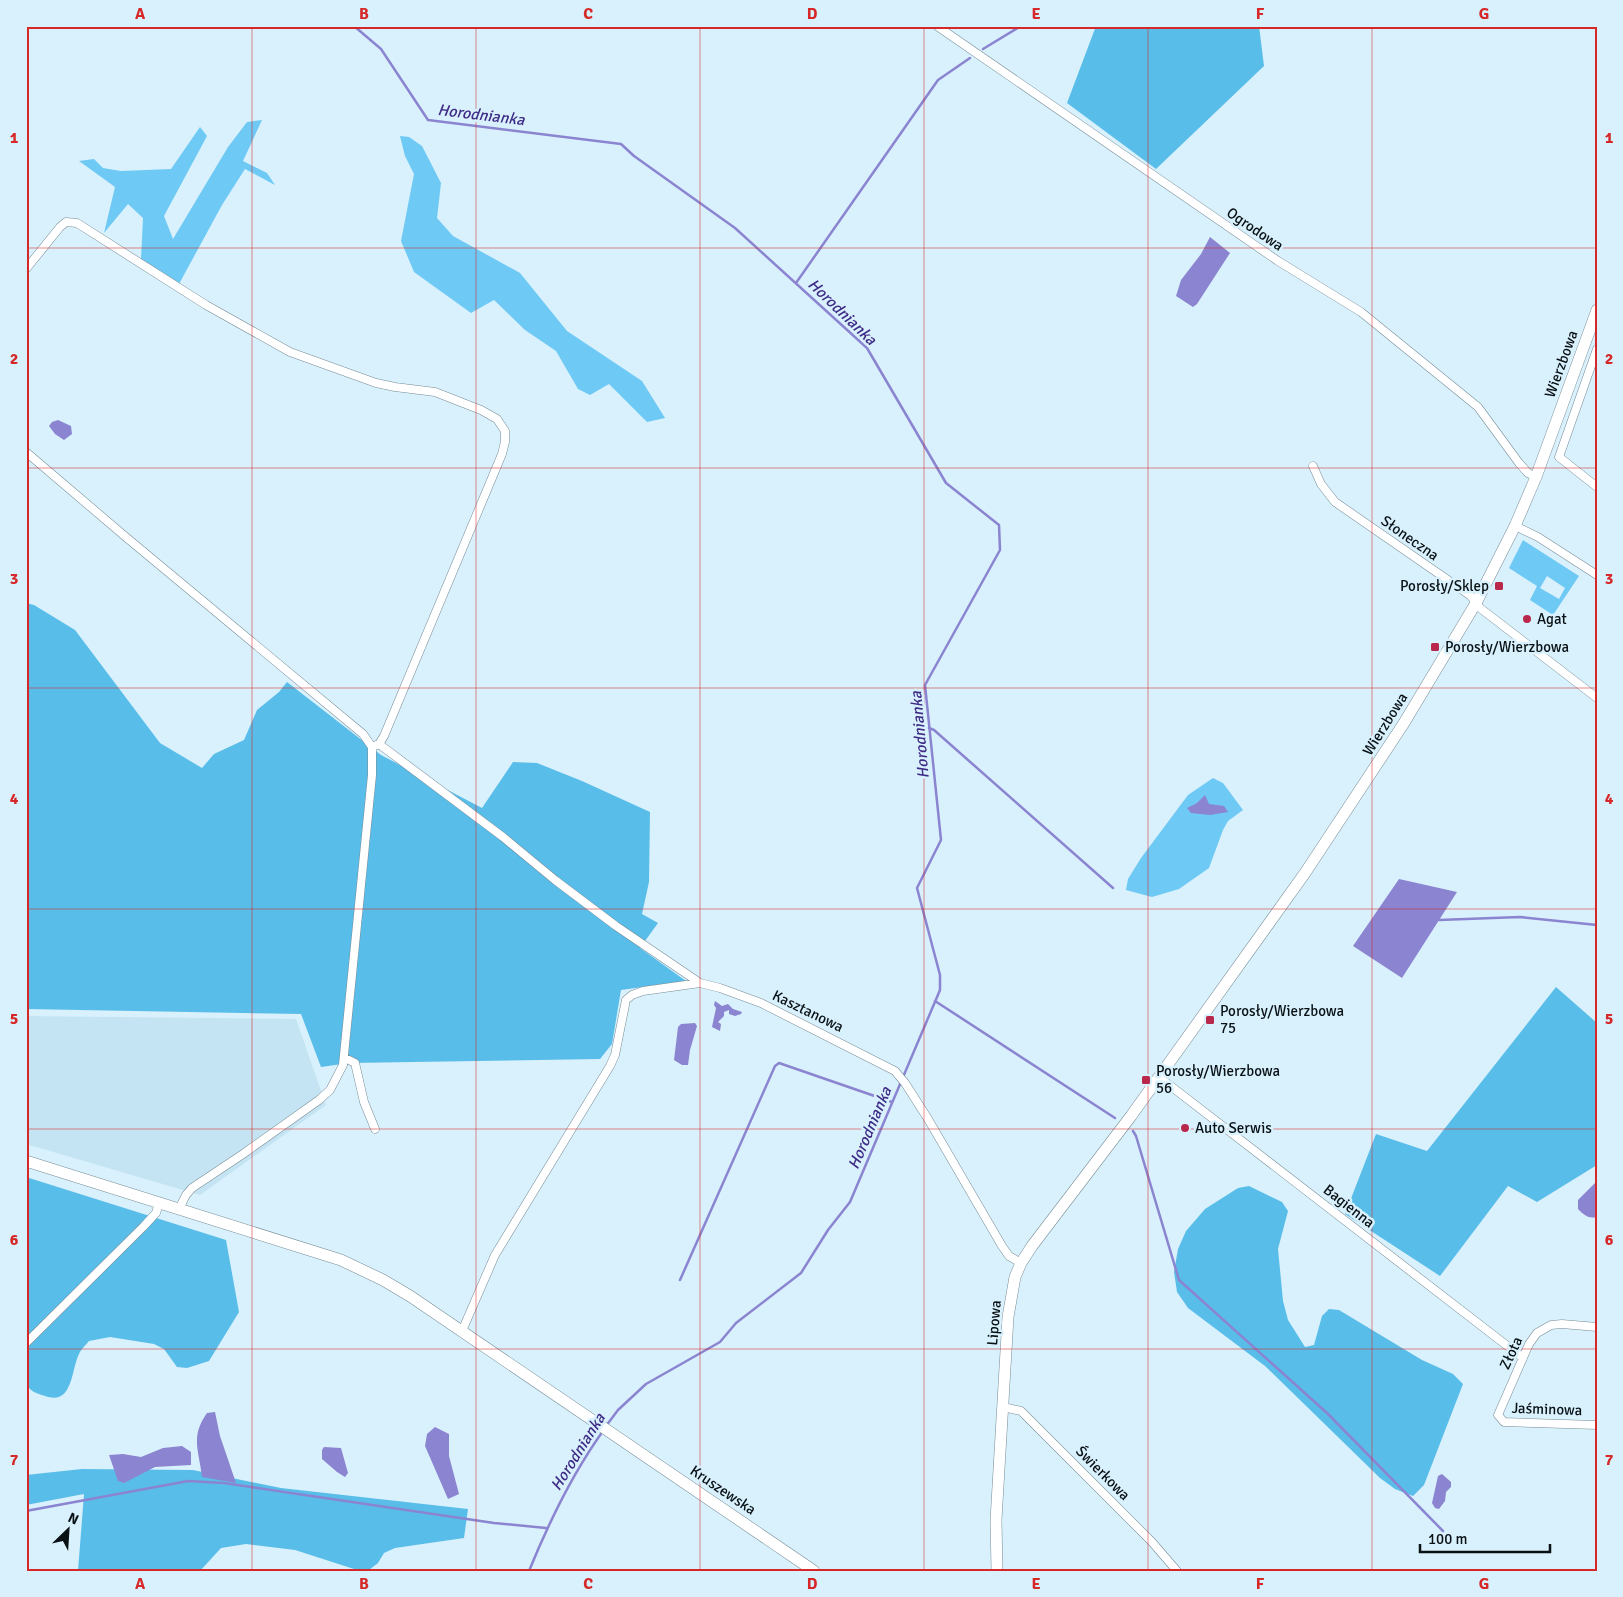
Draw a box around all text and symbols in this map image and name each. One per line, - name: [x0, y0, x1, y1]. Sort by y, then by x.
- text: A: [135, 4, 146, 24]
- text: B: [359, 4, 369, 24]
- text: C: [583, 4, 593, 24]
- text: D: [807, 4, 818, 24]
- text: E: [1031, 4, 1041, 24]
- text: F: [1256, 4, 1265, 24]
- text: G: [1479, 4, 1489, 24]
- water label: Horodnianka: [436, 100, 527, 130]
- text: 1: [10, 128, 19, 148]
- text: 1: [1605, 128, 1614, 148]
- street label: Ogrodowa: [1223, 203, 1287, 255]
- water label: Horodnianka: [804, 274, 881, 350]
- street label: Wierzbowa: [1540, 328, 1582, 400]
- text: 2: [10, 349, 18, 369]
- text: 2: [1605, 349, 1613, 369]
- street label: Słoneczna: [1378, 512, 1442, 564]
- text: 3: [10, 569, 18, 589]
- text: 3: [1605, 569, 1613, 589]
- place label: Porosły/Sklep: [1400, 577, 1489, 595]
- marker: Porosły/Sklep: [1493, 580, 1505, 592]
- place label: Agat: [1537, 610, 1567, 628]
- marker: Agat: [1521, 613, 1533, 625]
- place label: Porosły/Wierzbowa: [1445, 638, 1569, 656]
- marker: Porosły/Wierzbowa: [1429, 641, 1441, 653]
- street label: Wierzbowa: [1359, 689, 1411, 759]
- water label: Horodnianka: [906, 690, 934, 779]
- text: 4: [10, 789, 19, 809]
- text: 4: [1605, 789, 1614, 809]
- street label: Kasztanowa: [770, 986, 846, 1036]
- place label: Porosły/Wierzbowa 75: [1220, 1002, 1344, 1037]
- text: 5: [10, 1009, 18, 1029]
- text: 5: [1605, 1009, 1613, 1029]
- marker: Porosły/Wierzbowa 75: [1204, 1014, 1216, 1026]
- place label: Porosły/Wierzbowa 56: [1156, 1062, 1280, 1097]
- marker: Porosły/Wierzbowa 56: [1140, 1074, 1152, 1086]
- water label: Horodnianka: [844, 1083, 897, 1172]
- place label: Auto Serwis: [1195, 1119, 1272, 1137]
- marker: Auto Serwis: [1179, 1122, 1191, 1134]
- street label: Bagienna: [1320, 1180, 1378, 1232]
- text: 6: [10, 1230, 19, 1250]
- text: 6: [1605, 1230, 1614, 1250]
- street label: Lipowa: [983, 1300, 1005, 1346]
- street label: Złota: [1496, 1334, 1526, 1372]
- street label: Jaśminowa: [1511, 1399, 1583, 1419]
- water label: Horodnianka: [546, 1409, 610, 1494]
- street label: Świerkowa: [1072, 1441, 1135, 1504]
- text: 7: [10, 1450, 19, 1470]
- text: 7: [1605, 1450, 1614, 1470]
- street label: Kruszewska: [687, 1461, 759, 1519]
- north arrow: [42, 1504, 92, 1554]
- text: N: [65, 1509, 81, 1528]
- scale bar: [1420, 1522, 1550, 1554]
- text: 100 m: [1428, 1530, 1468, 1548]
- text: A: [135, 1574, 146, 1594]
- text: B: [359, 1574, 369, 1594]
- text: C: [583, 1574, 593, 1594]
- text: D: [807, 1574, 818, 1594]
- text: E: [1031, 1574, 1041, 1594]
- text: F: [1256, 1574, 1265, 1594]
- text: G: [1479, 1574, 1489, 1594]

